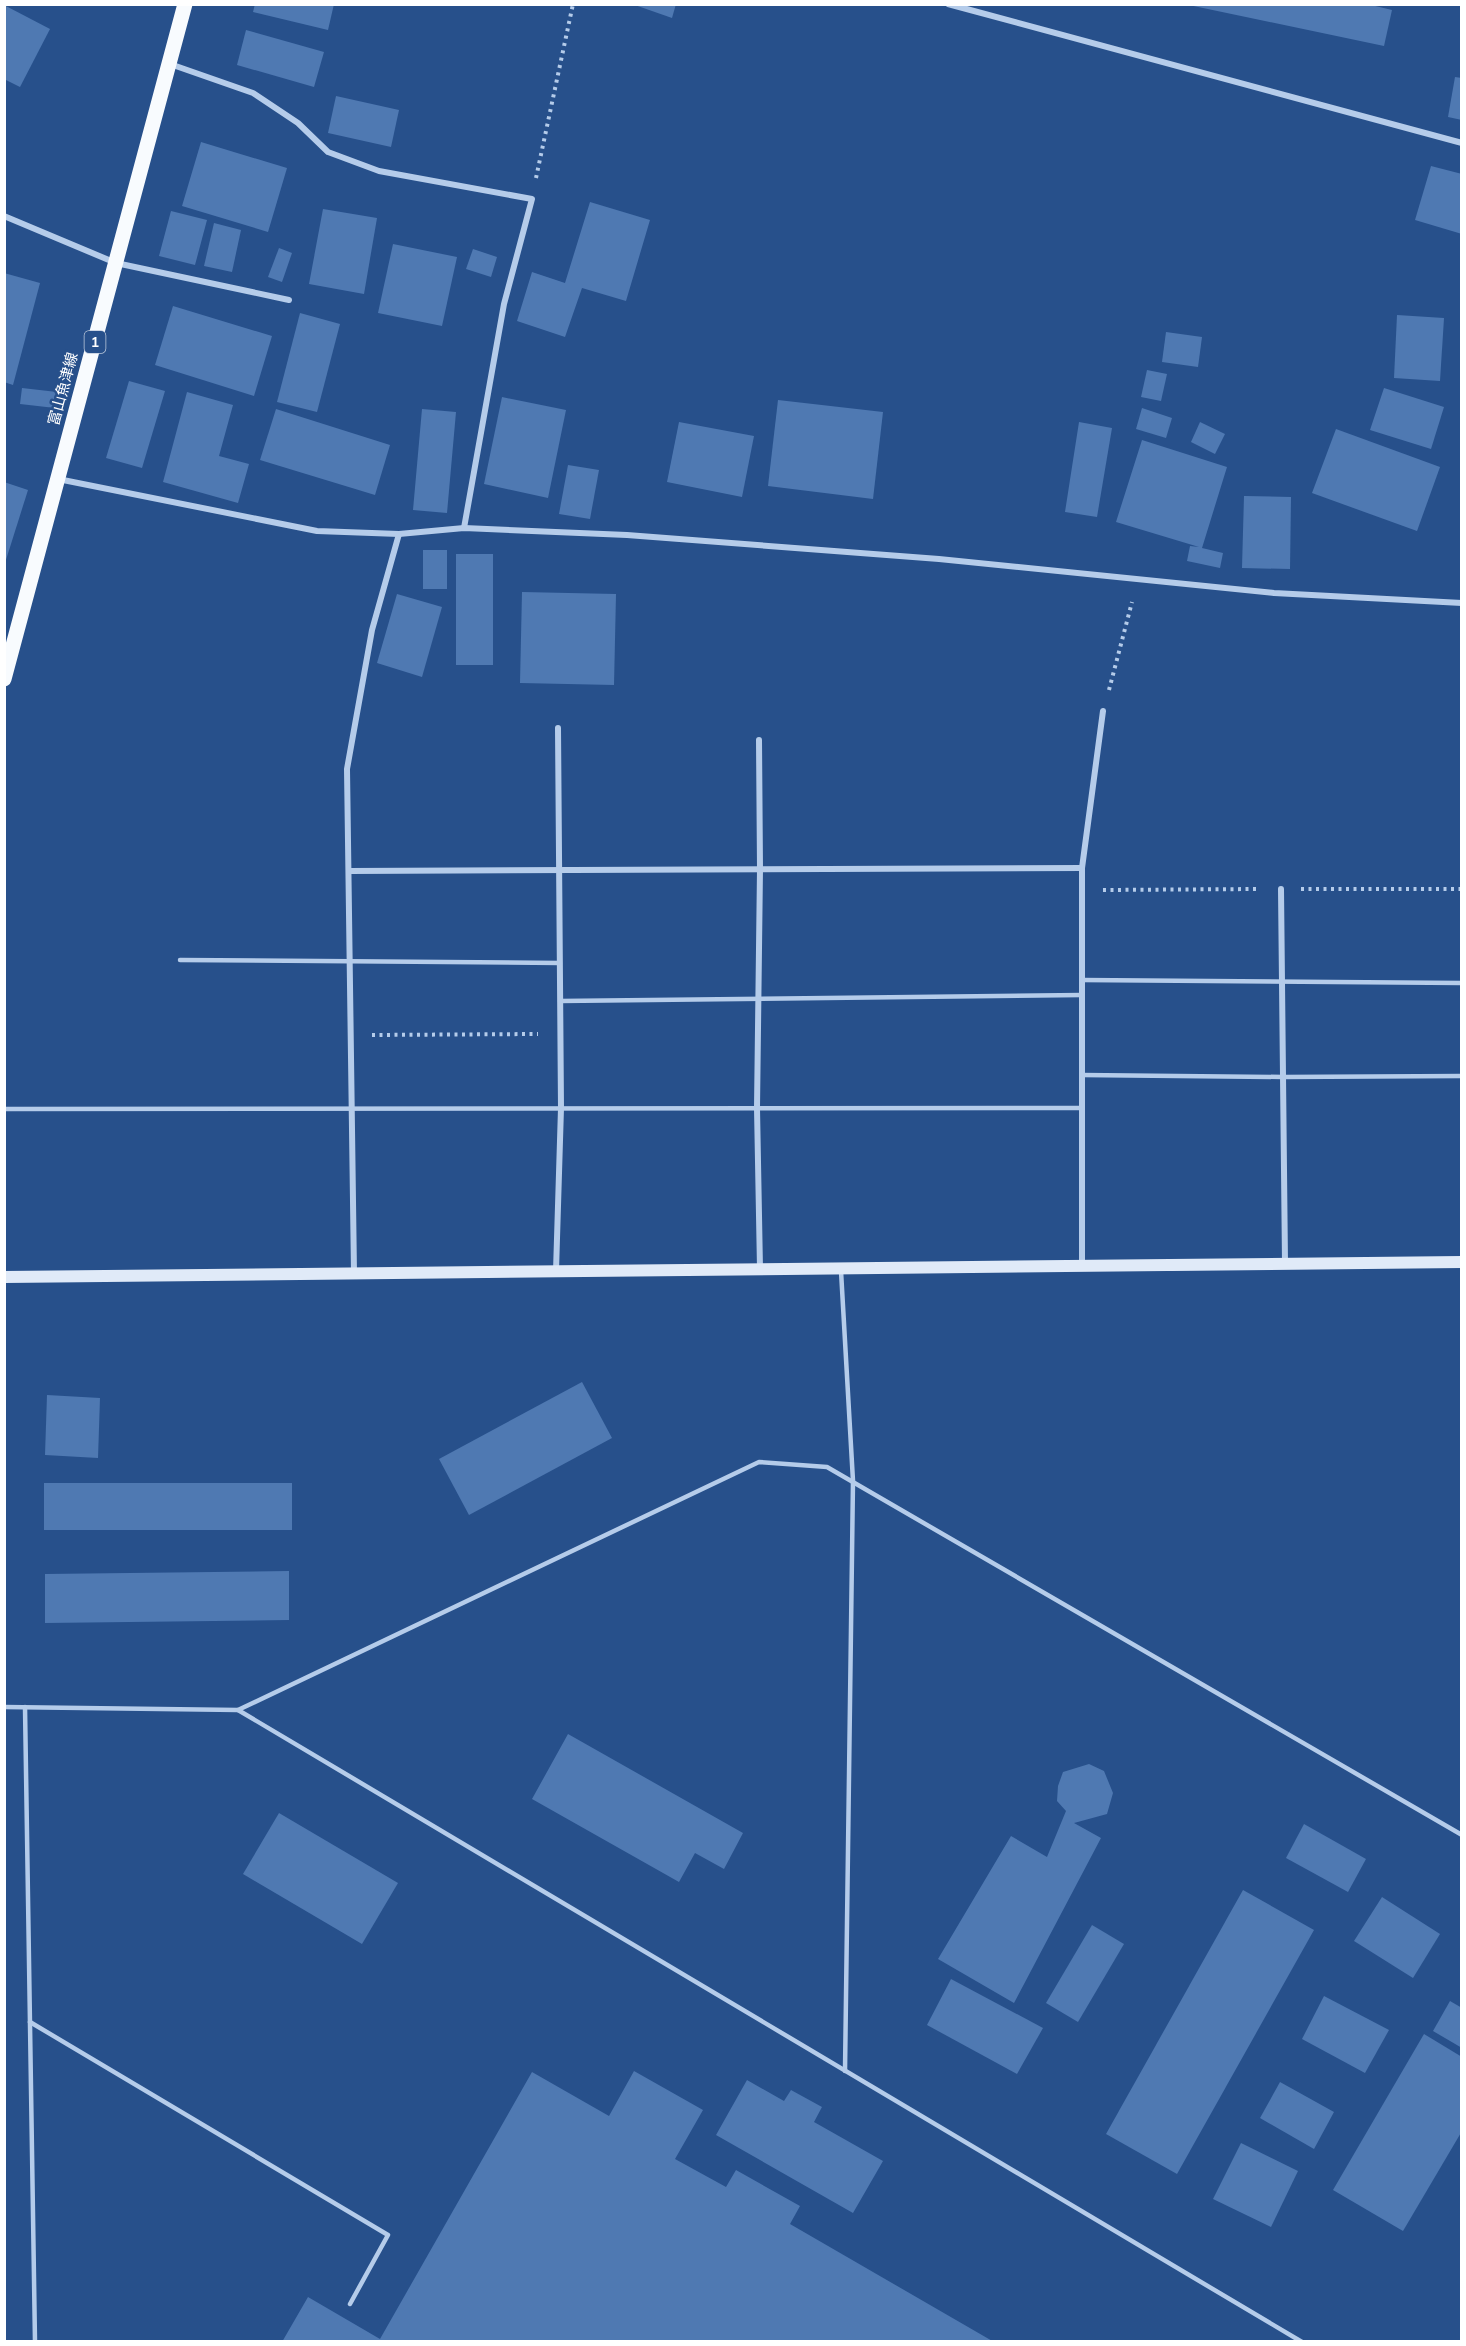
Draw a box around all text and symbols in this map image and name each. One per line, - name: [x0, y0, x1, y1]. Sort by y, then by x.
- road number: 1: [84, 331, 106, 353]
- street label: 富山魚津線: [44, 350, 81, 428]

